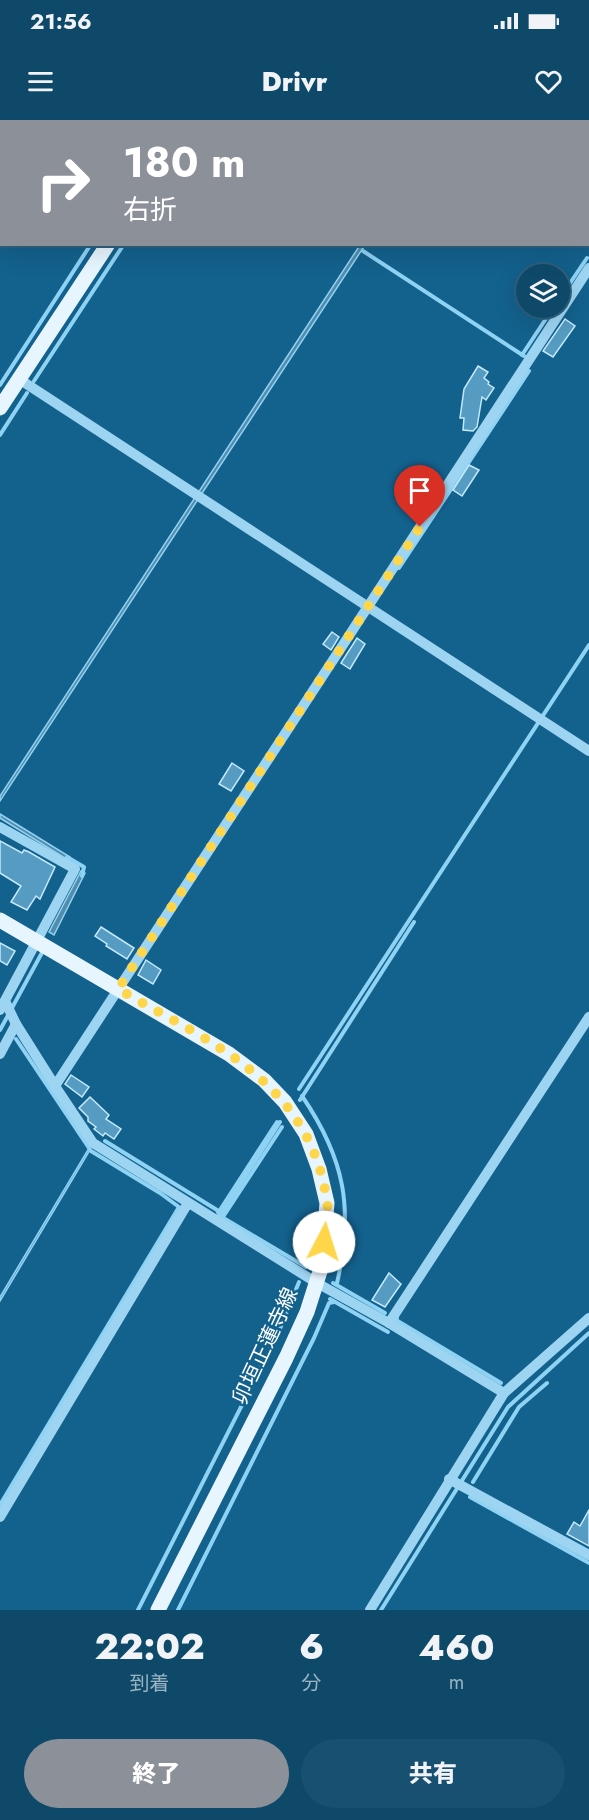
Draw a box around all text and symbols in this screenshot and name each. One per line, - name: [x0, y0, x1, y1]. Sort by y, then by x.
- text: 21:56: [30, 5, 92, 37]
- text: Drivr: [261, 62, 328, 101]
- icon: menu: [24, 65, 57, 98]
- icon: heart: [532, 65, 565, 98]
- text: 180 m: [123, 132, 246, 193]
- icon: right: [24, 144, 102, 222]
- text: 右折: [123, 190, 177, 229]
- map controls: [516, 264, 570, 318]
- button: layers: [516, 264, 570, 318]
- pin: [394, 465, 445, 527]
- icon: arrive: [403, 474, 436, 507]
- position arrow: [292, 1210, 356, 1274]
- street label: 卯垣正蓮寺線: [225, 1283, 305, 1409]
- text: 22:02: [94, 1620, 205, 1672]
- text: 6: [299, 1620, 324, 1672]
- text: 460: [419, 1621, 495, 1673]
- text: m: [449, 1668, 464, 1697]
- text: 到着: [129, 1669, 169, 1698]
- text: 分: [302, 1669, 322, 1698]
- button: 終了: [24, 1739, 289, 1808]
- button: 共有: [301, 1739, 565, 1808]

